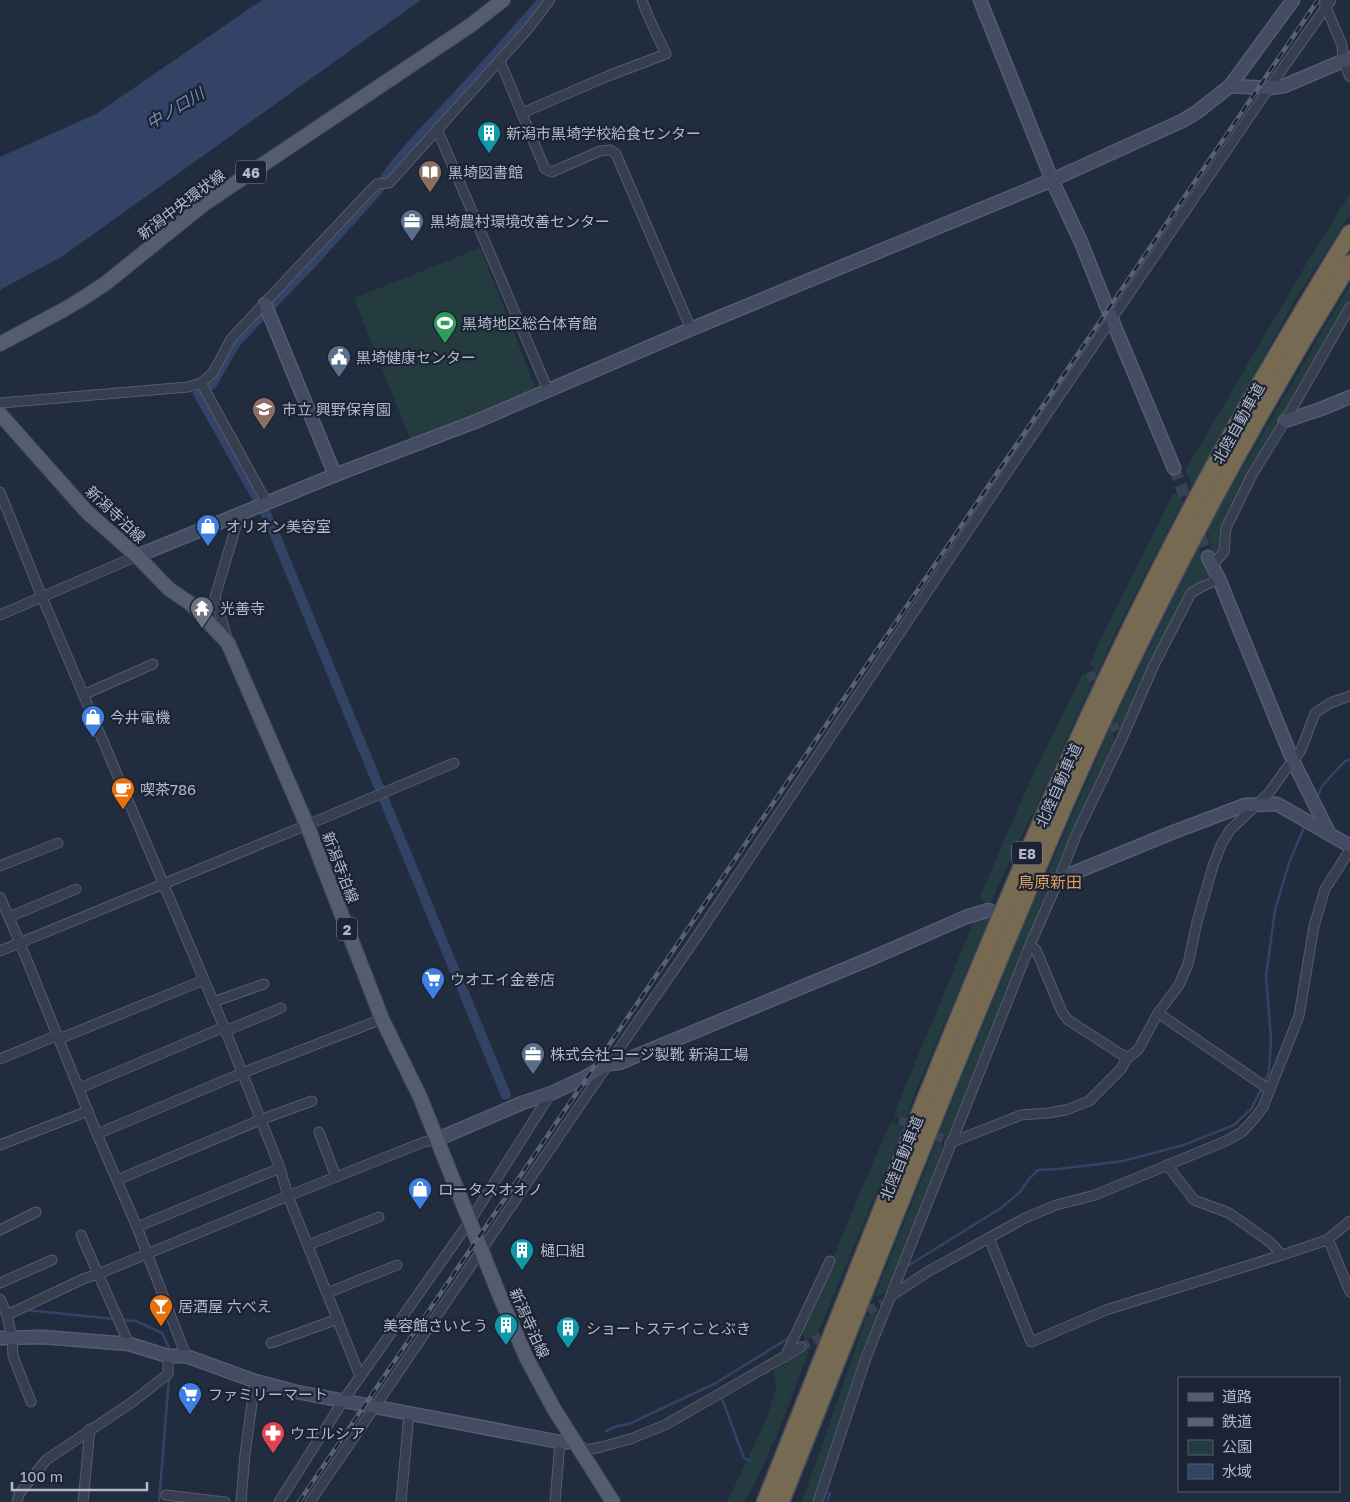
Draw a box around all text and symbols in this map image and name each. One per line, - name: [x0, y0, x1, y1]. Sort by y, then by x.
- water label: 中ノ口川: [142, 82, 209, 133]
- building icon: 新潟市黒埼学校給食センター: [476, 120, 502, 154]
- place label: 新潟市黒埼学校給食センター: [506, 124, 701, 142]
- library icon: 黒埼図書館: [417, 159, 443, 193]
- road number: 46: [236, 160, 266, 183]
- place label: 黒埼図書館: [448, 163, 523, 181]
- street label: 新潟中央環状線: [134, 165, 228, 243]
- office icon: 黒埼農村環境改善センター: [399, 208, 425, 242]
- place label: 黒埼農村環境改善センター: [430, 212, 610, 230]
- sports icon: 黒埼地区総合体育館: [432, 310, 458, 344]
- place label: 黒埼地区総合体育館: [462, 314, 597, 332]
- public building icon: 黒埼健康センター: [326, 344, 352, 378]
- place label: 黒埼健康センター: [356, 348, 476, 366]
- street label: 北陸自動車道: [1208, 379, 1268, 467]
- school or university icon: 市立 興野保育園: [251, 396, 277, 430]
- place label: 市立 興野保育園: [282, 400, 391, 418]
- street label: 新潟寺泊線: [82, 482, 150, 546]
- shop icon: オリオン美容室: [195, 513, 221, 547]
- place label: オリオン美容室: [226, 517, 331, 535]
- temple icon: 光善寺: [189, 595, 215, 629]
- place label: 光善寺: [220, 599, 265, 617]
- shop icon: 今井電機: [80, 704, 106, 738]
- place label: 今井電機: [110, 708, 170, 726]
- street label: 北陸自動車道: [1031, 740, 1085, 830]
- cafe icon: 喫茶786: [110, 776, 136, 810]
- place label: 喫茶786: [140, 780, 196, 798]
- street label: 新潟寺泊線: [319, 829, 363, 905]
- road number: E8: [1012, 841, 1042, 864]
- district label: 鳥原新田: [1018, 872, 1082, 892]
- road number: 2: [337, 918, 357, 941]
- supermarket icon: ウオエイ金巻店: [420, 966, 446, 1000]
- place label: ウオエイ金巻店: [450, 970, 555, 988]
- office icon: 株式会社コージ製靴 新潟工場: [520, 1041, 546, 1075]
- place label: 株式会社コージ製靴 新潟工場: [550, 1045, 748, 1063]
- street label: 北陸自動車道: [876, 1113, 926, 1203]
- shop icon: ロータスオオノ: [407, 1176, 433, 1210]
- place label: ロータスオオノ: [438, 1180, 543, 1198]
- building icon: 樋口組: [509, 1237, 535, 1271]
- place label: 樋口組: [540, 1241, 585, 1259]
- street label: 新潟寺泊線: [507, 1285, 553, 1361]
- bar icon: 居酒屋 六べえ: [148, 1293, 174, 1327]
- place label: 居酒屋 六べえ: [178, 1297, 272, 1315]
- building icon: 美容館さいとう: [493, 1312, 519, 1346]
- building icon: ショートステイことぶき: [555, 1315, 581, 1349]
- place label: 美容館さいとう: [383, 1316, 488, 1334]
- place label: ショートステイことぶき: [586, 1319, 751, 1337]
- legend: [1178, 1377, 1340, 1492]
- supermarket icon: ファミリーマート: [177, 1381, 203, 1415]
- place label: ファミリーマート: [208, 1385, 328, 1403]
- text: 道路: [1222, 1387, 1252, 1405]
- text: 鉄道: [1222, 1412, 1252, 1430]
- pharmacy icon: ウエルシア: [260, 1420, 286, 1454]
- place label: ウエルシア: [290, 1424, 365, 1442]
- text: 公園: [1222, 1437, 1252, 1455]
- scale bar: [12, 1460, 148, 1492]
- text: 水域: [1222, 1462, 1252, 1480]
- text: 100 m: [20, 1467, 63, 1485]

